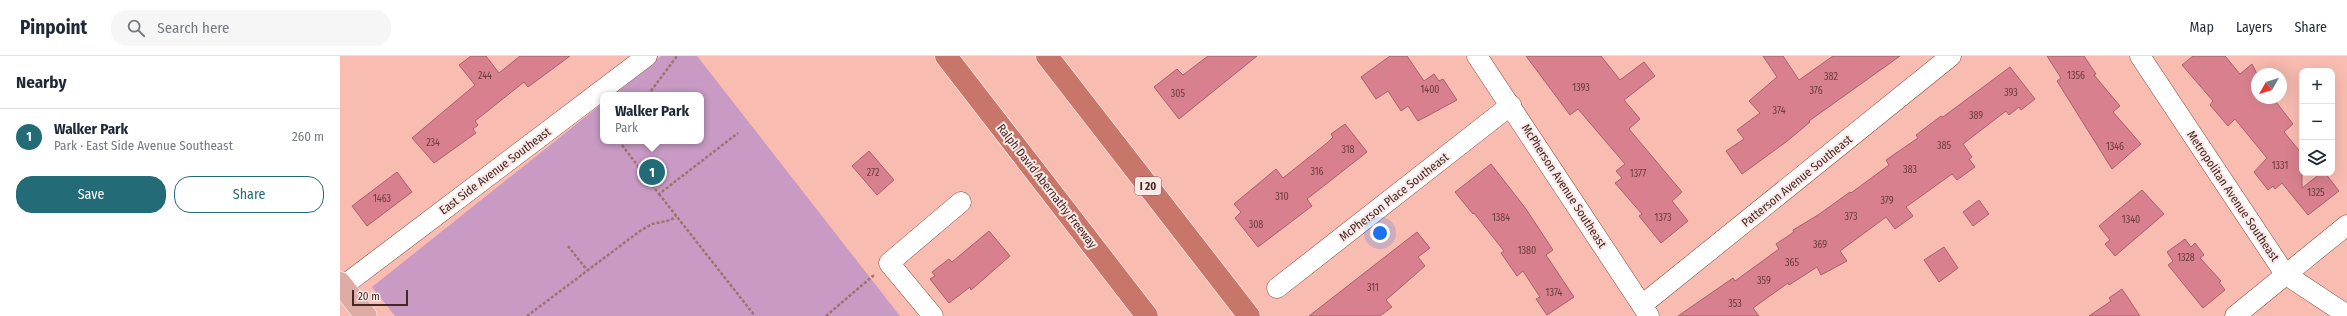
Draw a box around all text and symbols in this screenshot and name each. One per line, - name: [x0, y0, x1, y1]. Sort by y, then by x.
- search box: [111, 10, 391, 46]
- text: Pinpoint: [20, 16, 87, 39]
- icon: search: [125, 17, 147, 39]
- text: Search here: [157, 19, 230, 37]
- text: Map: [2190, 19, 2214, 36]
- text: Layers: [2236, 19, 2272, 36]
- text: Share: [2294, 19, 2327, 36]
- north arrow: [2251, 68, 2287, 104]
- map controls: [2299, 68, 2335, 176]
- button: +: [2299, 68, 2335, 104]
- house number: 244: [478, 70, 492, 82]
- house number: 1356: [2067, 70, 2085, 82]
- house number: 382: [1824, 71, 1839, 83]
- text: Nearby: [16, 72, 67, 93]
- house number: 1393: [1572, 82, 1590, 94]
- house number: 1400: [1420, 84, 1440, 96]
- house number: 376: [1809, 85, 1823, 97]
- house number: 393: [2004, 87, 2018, 99]
- house number: 305: [1171, 88, 1186, 100]
- popup: [600, 92, 704, 144]
- text: Walker Park: [615, 102, 689, 120]
- button: −: [2299, 104, 2335, 140]
- house number: 374: [1772, 105, 1786, 117]
- house number: 389: [1969, 110, 1983, 122]
- text: Walker Park: [54, 120, 128, 138]
- text: Park: [615, 120, 638, 135]
- street label: Ralph David Abernathy Freeway: [994, 121, 1100, 251]
- street label: McPherson Avenue Southeast: [1519, 121, 1609, 251]
- street label: East Side Avenue Southeast: [437, 125, 553, 217]
- street label: Metropolitan Avenue Southeast: [2184, 128, 2282, 264]
- text: 1: [26, 129, 32, 144]
- text: 260 m: [292, 129, 324, 144]
- street label: Patterson Avenue Southeast: [1739, 132, 1855, 230]
- house number: 234: [426, 137, 440, 149]
- text: Park · East Side Avenue Southeast: [54, 138, 233, 153]
- house number: 385: [1937, 140, 1951, 152]
- button: layers: [2299, 140, 2335, 176]
- house number: 1346: [2106, 141, 2124, 153]
- house number: 318: [1341, 144, 1355, 156]
- street label: McPherson Place Southeast: [1337, 150, 1451, 244]
- pin: 1: [639, 157, 665, 187]
- house number: 1331: [2272, 160, 2288, 172]
- house number: 383: [1903, 164, 1917, 176]
- house number: 316: [1310, 166, 1324, 178]
- house number: 272: [867, 167, 880, 179]
- house number: 1377: [1630, 168, 1646, 180]
- button: Save: [16, 176, 166, 213]
- button: Share: [174, 176, 324, 213]
- road number: I 20: [1135, 177, 1161, 195]
- house number: 1325: [2307, 187, 2325, 199]
- house number: 310: [1275, 191, 1289, 203]
- house number: 1463: [373, 193, 392, 205]
- house number: 379: [1880, 195, 1894, 207]
- house number: 373: [1845, 211, 1858, 223]
- house number: 1384: [1492, 212, 1510, 224]
- house number: 1373: [1655, 212, 1672, 224]
- house number: 1340: [2122, 214, 2140, 226]
- house number: 308: [1249, 219, 1263, 231]
- your location: [1370, 223, 1390, 243]
- house number: 369: [1813, 239, 1827, 251]
- house number: 1380: [1518, 245, 1536, 257]
- house number: 1328: [2177, 252, 2195, 264]
- house number: 365: [1785, 257, 1799, 269]
- house number: 359: [1757, 275, 1771, 287]
- house number: 311: [1367, 282, 1379, 294]
- house number: 1374: [1546, 287, 1563, 299]
- scale bar: [352, 288, 408, 307]
- text: 20 m: [358, 290, 380, 303]
- house number: 353: [1728, 298, 1742, 310]

